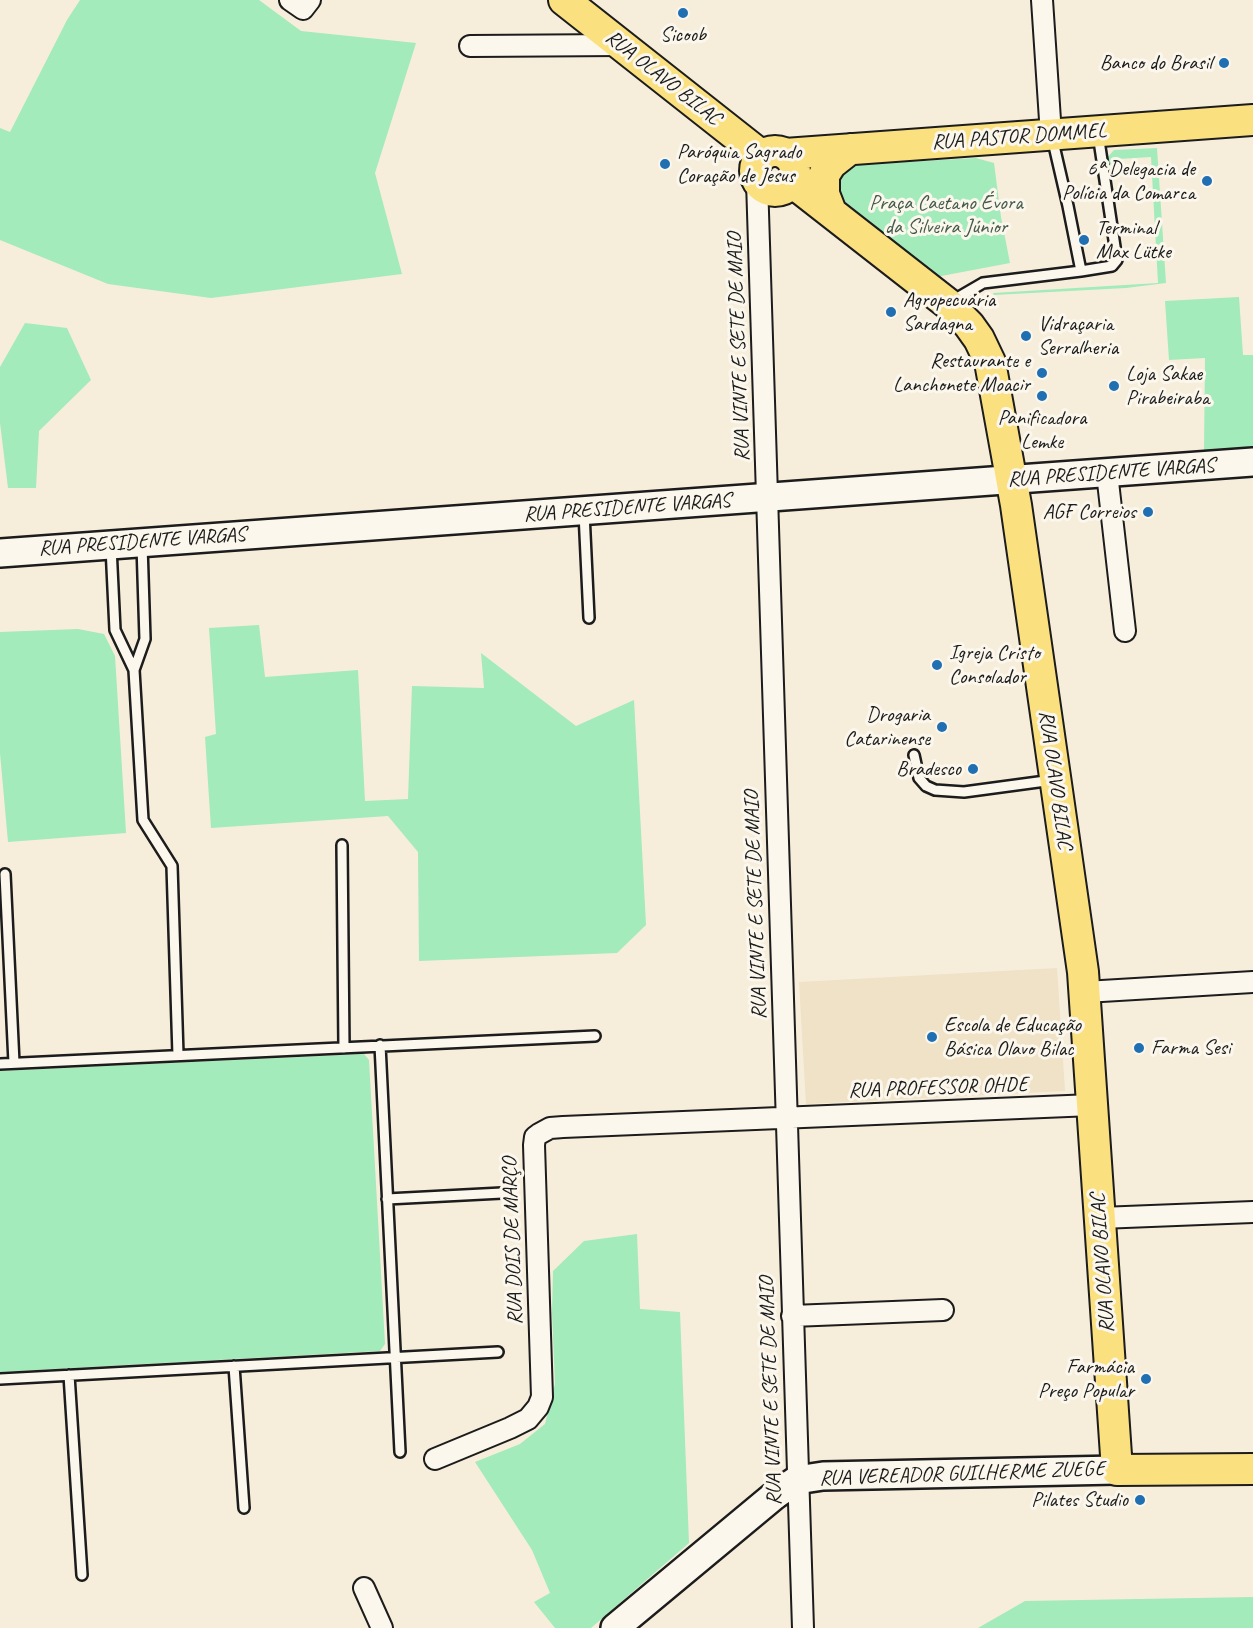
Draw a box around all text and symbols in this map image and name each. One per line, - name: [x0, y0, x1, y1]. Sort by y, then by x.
- marker: Sicoob: [676, 6, 690, 20]
- place label: Sicoob: [660, 22, 706, 48]
- street label: RUA OLAVO BILAC: [600, 25, 726, 131]
- place label: Banco do Brasil: [1100, 50, 1212, 76]
- marker: Banco do Brasil: [1217, 56, 1231, 70]
- street label: RUA PASTOR DOMMEL: [931, 118, 1107, 156]
- place label: Paróquia Sagrado Coração de Jesus: [677, 139, 801, 189]
- place label: 6ª Delegacia de Polícia da Comarca: [1062, 156, 1195, 206]
- marker: Paróquia Sagrado Coração de Jesus: [658, 157, 672, 171]
- marker: 6ª Delegacia de Polícia da Comarca: [1200, 174, 1214, 188]
- park label: Praça Caetano Évora da Silveira Júnior: [869, 190, 1023, 240]
- place label: Terminal Max Lütke: [1096, 215, 1171, 265]
- street label: RUA VINTE E SETE DE MAIO: [722, 232, 756, 462]
- marker: Terminal Max Lütke: [1077, 233, 1091, 247]
- place label: Agropecuária Sardagna: [903, 287, 995, 337]
- marker: Agropecuária Sardagna: [884, 305, 898, 319]
- place label: Vidraçaria Serralheria: [1038, 311, 1118, 361]
- marker: Vidraçaria Serralheria: [1019, 329, 1033, 343]
- place label: Restaurante e Lanchonete Moacir: [893, 348, 1030, 398]
- place label: Loja Sakae Pirabeiraba: [1126, 361, 1209, 411]
- marker: Restaurante e Lanchonete Moacir: [1035, 366, 1049, 380]
- marker: Loja Sakae Pirabeiraba: [1107, 379, 1121, 393]
- marker: Panificadora Lemke: [1035, 389, 1049, 403]
- place label: Panificadora Lemke: [998, 405, 1086, 455]
- street label: RUA PRESIDENTE VARGAS: [1007, 453, 1215, 493]
- street label: RUA PRESIDENTE VARGAS: [523, 488, 731, 528]
- place label: AGF Correios: [1043, 499, 1136, 525]
- marker: AGF Correios: [1141, 505, 1155, 519]
- street label: RUA PRESIDENTE VARGAS: [38, 522, 246, 562]
- place label: Igreja Cristo Consolador: [949, 640, 1040, 690]
- marker: Igreja Cristo Consolador: [930, 658, 944, 672]
- place label: Drogaria Catarinense: [844, 702, 930, 752]
- street label: RUA OLAVO BILAC: [1033, 709, 1077, 851]
- marker: Drogaria Catarinense: [935, 720, 949, 734]
- place label: Bradesco: [896, 756, 961, 782]
- marker: Bradesco: [966, 762, 980, 776]
- street label: RUA VINTE E SETE DE MAIO: [739, 790, 773, 1020]
- place label: Escola de Educação Básica Olavo Bilac: [944, 1012, 1081, 1062]
- marker: Escola de Educação Básica Olavo Bilac: [925, 1030, 939, 1044]
- place label: Farma Sesi: [1151, 1035, 1231, 1061]
- marker: Farma Sesi: [1132, 1041, 1146, 1055]
- street label: RUA PROFESSOR OHDE: [848, 1072, 1028, 1104]
- street label: RUA DOIS DE MARÇO: [497, 1157, 529, 1325]
- street label: RUA OLAVO BILAC: [1086, 1192, 1120, 1334]
- street label: RUA VINTE E SETE DE MAIO: [754, 1276, 788, 1506]
- place label: Farmácia Preço Popular: [1038, 1354, 1134, 1404]
- marker: Farmácia Preço Popular: [1139, 1372, 1153, 1386]
- street label: RUA VEREADOR GUILHERME ZUEGE: [819, 1456, 1105, 1492]
- place label: Pilates Studio: [1031, 1487, 1128, 1513]
- marker: Pilates Studio: [1133, 1493, 1147, 1507]

